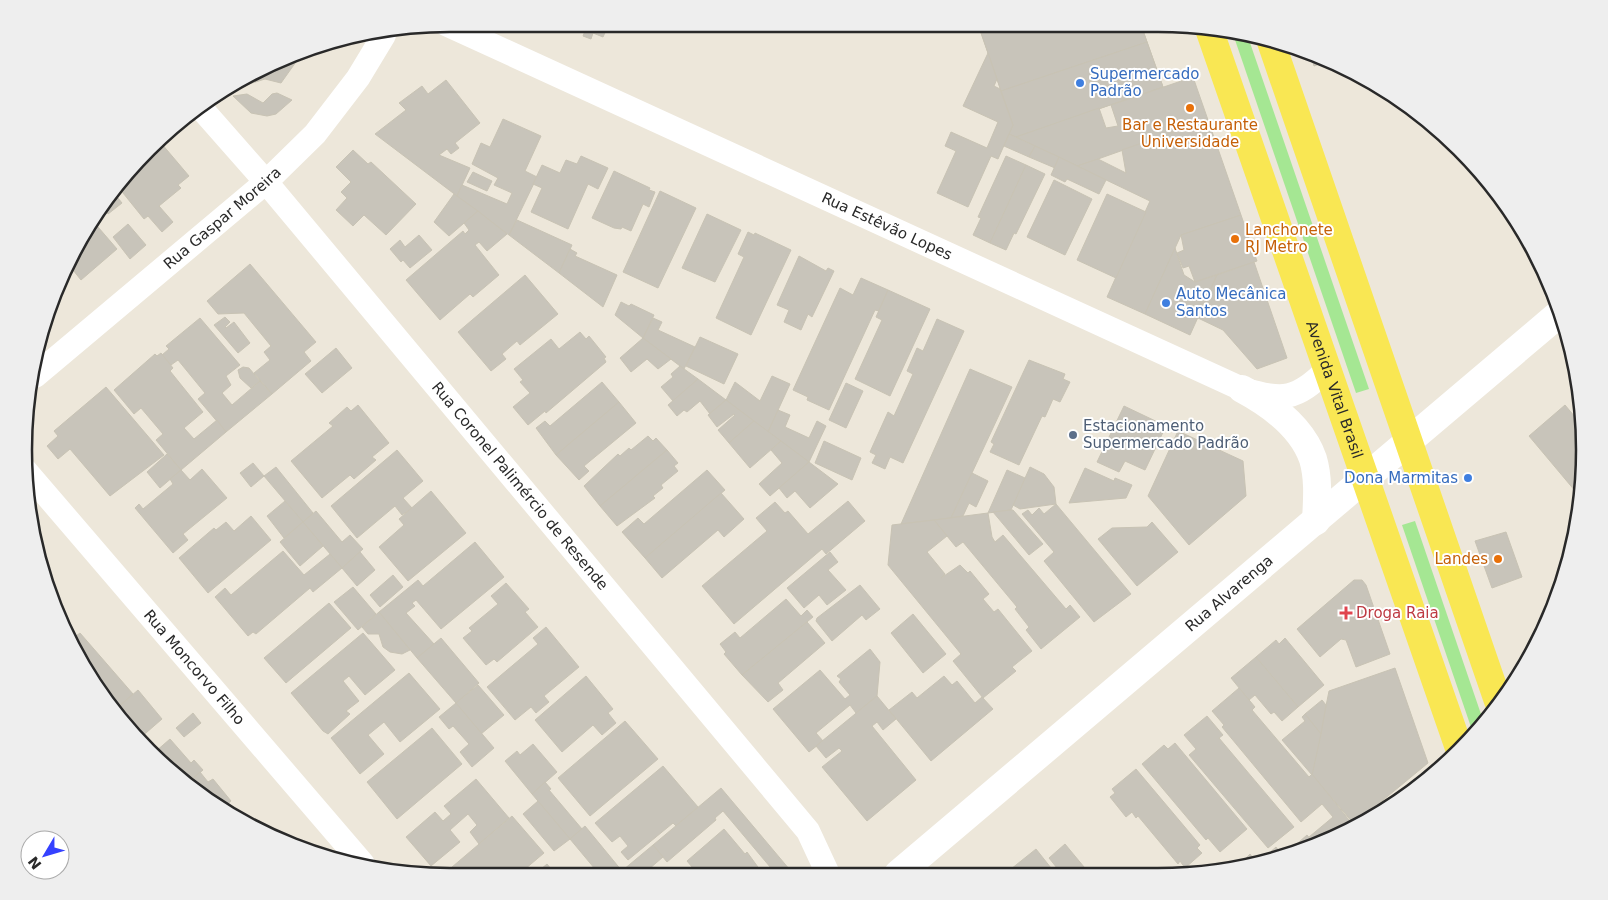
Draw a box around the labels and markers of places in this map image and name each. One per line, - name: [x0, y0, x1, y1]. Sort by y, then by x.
- place label: Supermercado Padrão: [1090, 65, 1200, 100]
- marker: Supermercado Padrão: [1074, 77, 1086, 89]
- marker: Bar e Restaurante Universidade: [1184, 102, 1196, 114]
- place label: Bar e Restaurante Universidade: [1122, 116, 1258, 151]
- place label: Lanchonete RJ Metro: [1245, 221, 1333, 256]
- marker: Lanchonete RJ Metro: [1229, 233, 1241, 245]
- place label: Auto Mecânica Santos: [1176, 285, 1286, 320]
- marker: Auto Mecânica Santos: [1160, 297, 1172, 309]
- place label: Estacionamento Supermercado Padrão: [1083, 417, 1249, 452]
- marker: Estacionamento Supermercado Padrão: [1067, 429, 1079, 441]
- place label: Dona Marmitas: [1344, 469, 1458, 487]
- marker: Dona Marmitas: [1462, 472, 1474, 484]
- place label: Landes: [1434, 550, 1488, 568]
- marker: Landes: [1492, 553, 1504, 565]
- place label: Droga Raia: [1356, 604, 1439, 622]
- marker: Droga Raia: [1340, 607, 1352, 619]

